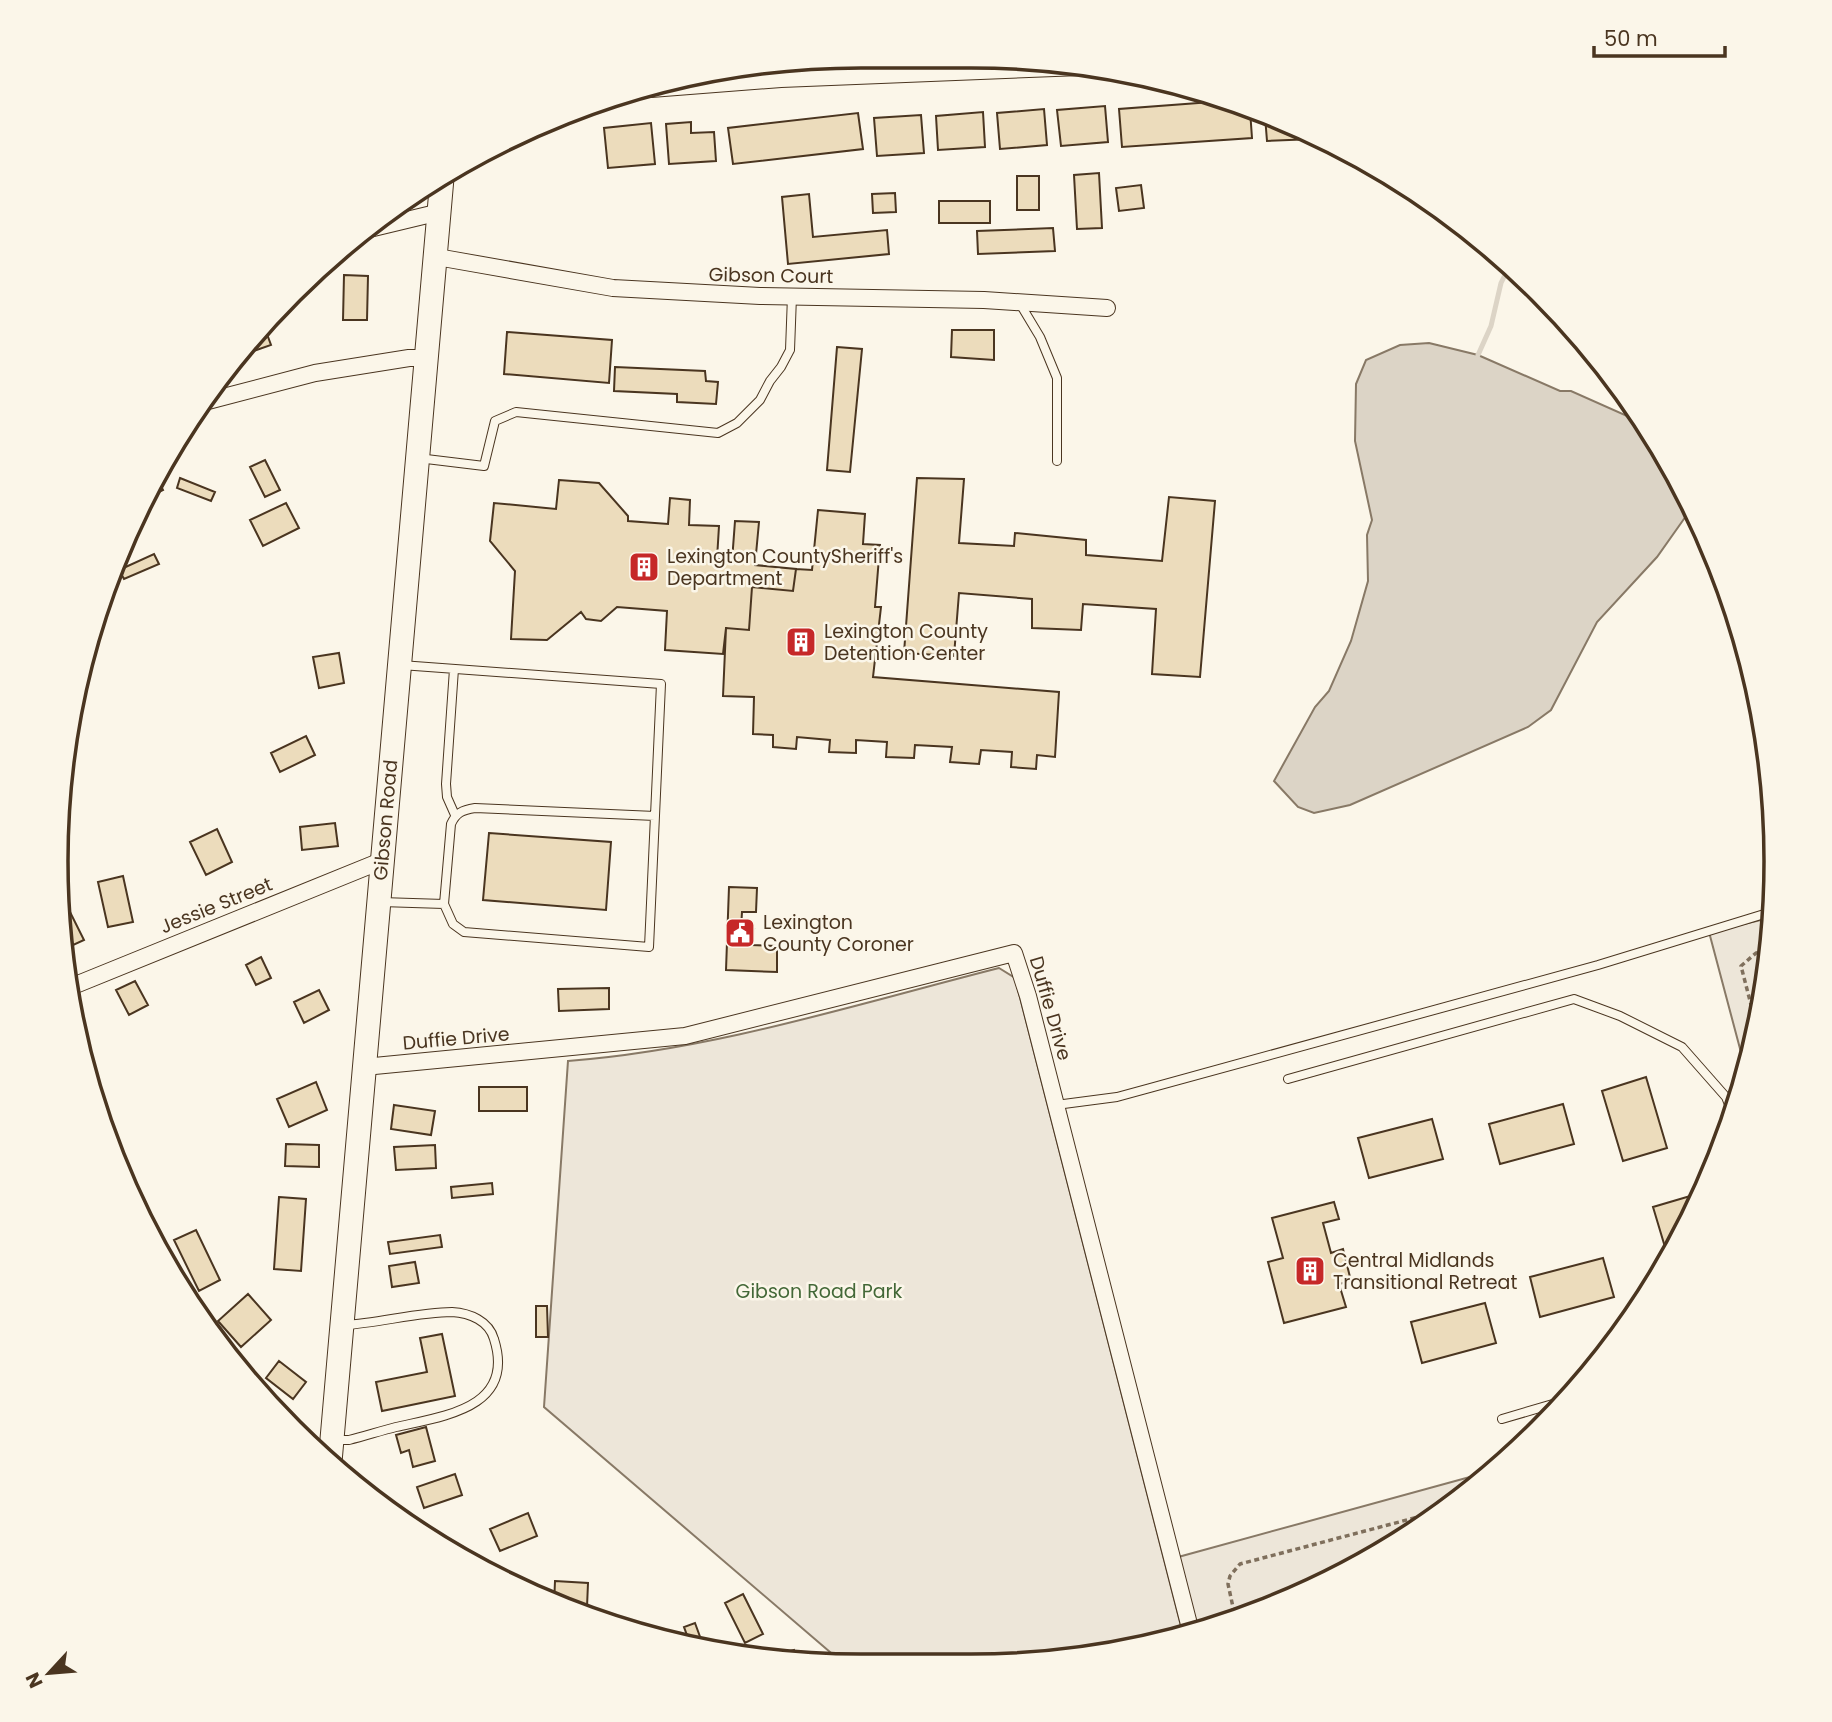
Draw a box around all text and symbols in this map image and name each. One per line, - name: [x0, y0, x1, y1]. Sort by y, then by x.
- scale bar: [1594, 14, 1725, 58]
- text: 50 m: [1604, 24, 1658, 53]
- street label: Gibson Court: [708, 261, 834, 290]
- place label: Lexington CountySheriff's Department: [667, 543, 903, 592]
- building icon: Lexington CountySheriff's Department: [627, 550, 661, 584]
- place label: Lexington County Detention Center: [824, 618, 988, 667]
- building icon: Lexington County Detention Center: [784, 625, 818, 659]
- street label: Gibson Road: [367, 759, 404, 881]
- street label: Jessie Street: [156, 871, 276, 940]
- place label: Lexington County Coroner: [763, 909, 914, 958]
- public building icon: Lexington County Coroner: [723, 916, 757, 950]
- street label: Duffie Drive: [1023, 953, 1078, 1063]
- street label: Duffie Drive: [401, 1020, 511, 1057]
- place label: Central Midlands Transitional Retreat: [1333, 1247, 1517, 1296]
- building icon: Central Midlands Transitional Retreat: [1293, 1254, 1327, 1288]
- park label: Gibson Road Park: [736, 1278, 903, 1305]
- north arrow: [14, 1638, 84, 1708]
- text: N: [19, 1668, 49, 1693]

